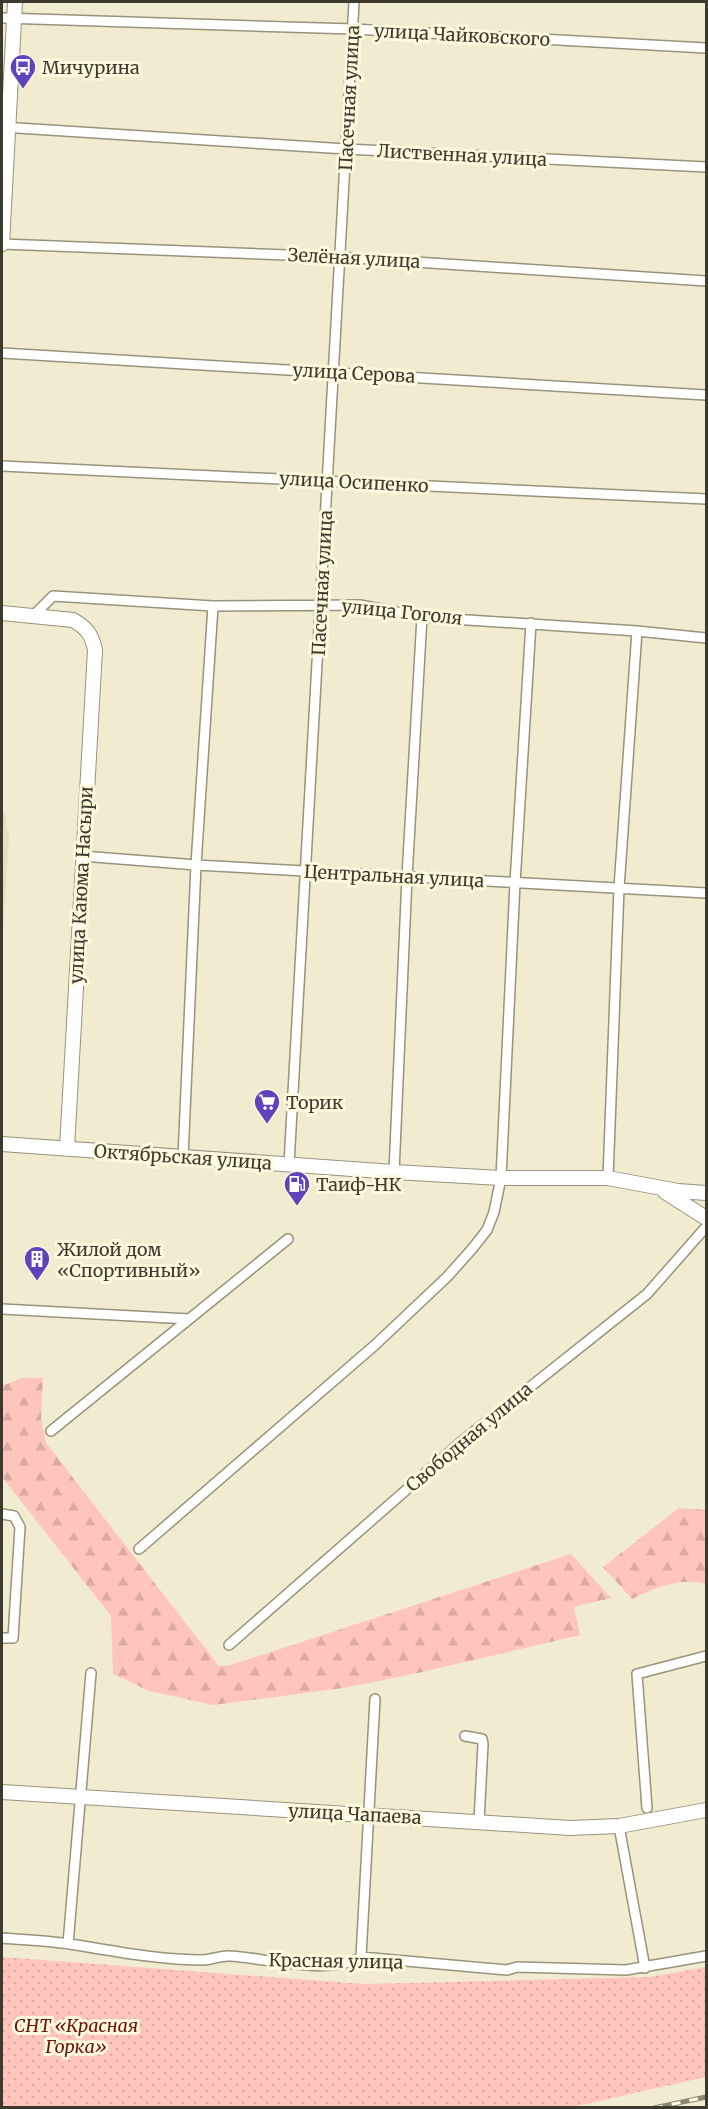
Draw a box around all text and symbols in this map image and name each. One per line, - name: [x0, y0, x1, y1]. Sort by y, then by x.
- street label: улица Чайковского: [373, 19, 551, 51]
- street label: Пасечная улица: [334, 24, 364, 171]
- bus stop icon: Мичурина: [8, 52, 38, 90]
- place label: Мичурина: [42, 56, 140, 79]
- street label: Лиственная улица: [376, 139, 548, 171]
- street label: Зелёная улица: [287, 243, 421, 273]
- street label: улица Серова: [292, 358, 416, 388]
- street label: улица Осипенко: [279, 467, 429, 497]
- street label: Пасечная улица: [307, 509, 337, 656]
- street label: улица Гоголя: [340, 594, 464, 630]
- street label: улица Каюма Насыри: [64, 786, 98, 984]
- street label: Центральная улица: [303, 860, 485, 892]
- supermarket icon: Торик: [252, 1087, 282, 1125]
- place label: Торик: [286, 1091, 344, 1114]
- street label: Октябрьская улица: [93, 1139, 273, 1175]
- fuel station icon: Таиф-НК: [282, 1169, 312, 1207]
- place label: Таиф-НК: [316, 1173, 401, 1196]
- place label: Жилой дом «Спортивный»: [57, 1238, 201, 1282]
- building icon: Жилой дом «Спортивный»: [22, 1244, 52, 1282]
- street label: Свободная улица: [401, 1377, 537, 1497]
- street label: улица Чапаева: [288, 1799, 423, 1829]
- street label: Красная улица: [268, 1948, 404, 1974]
- park label: СНТ «Красная Горка»: [14, 2014, 138, 2058]

